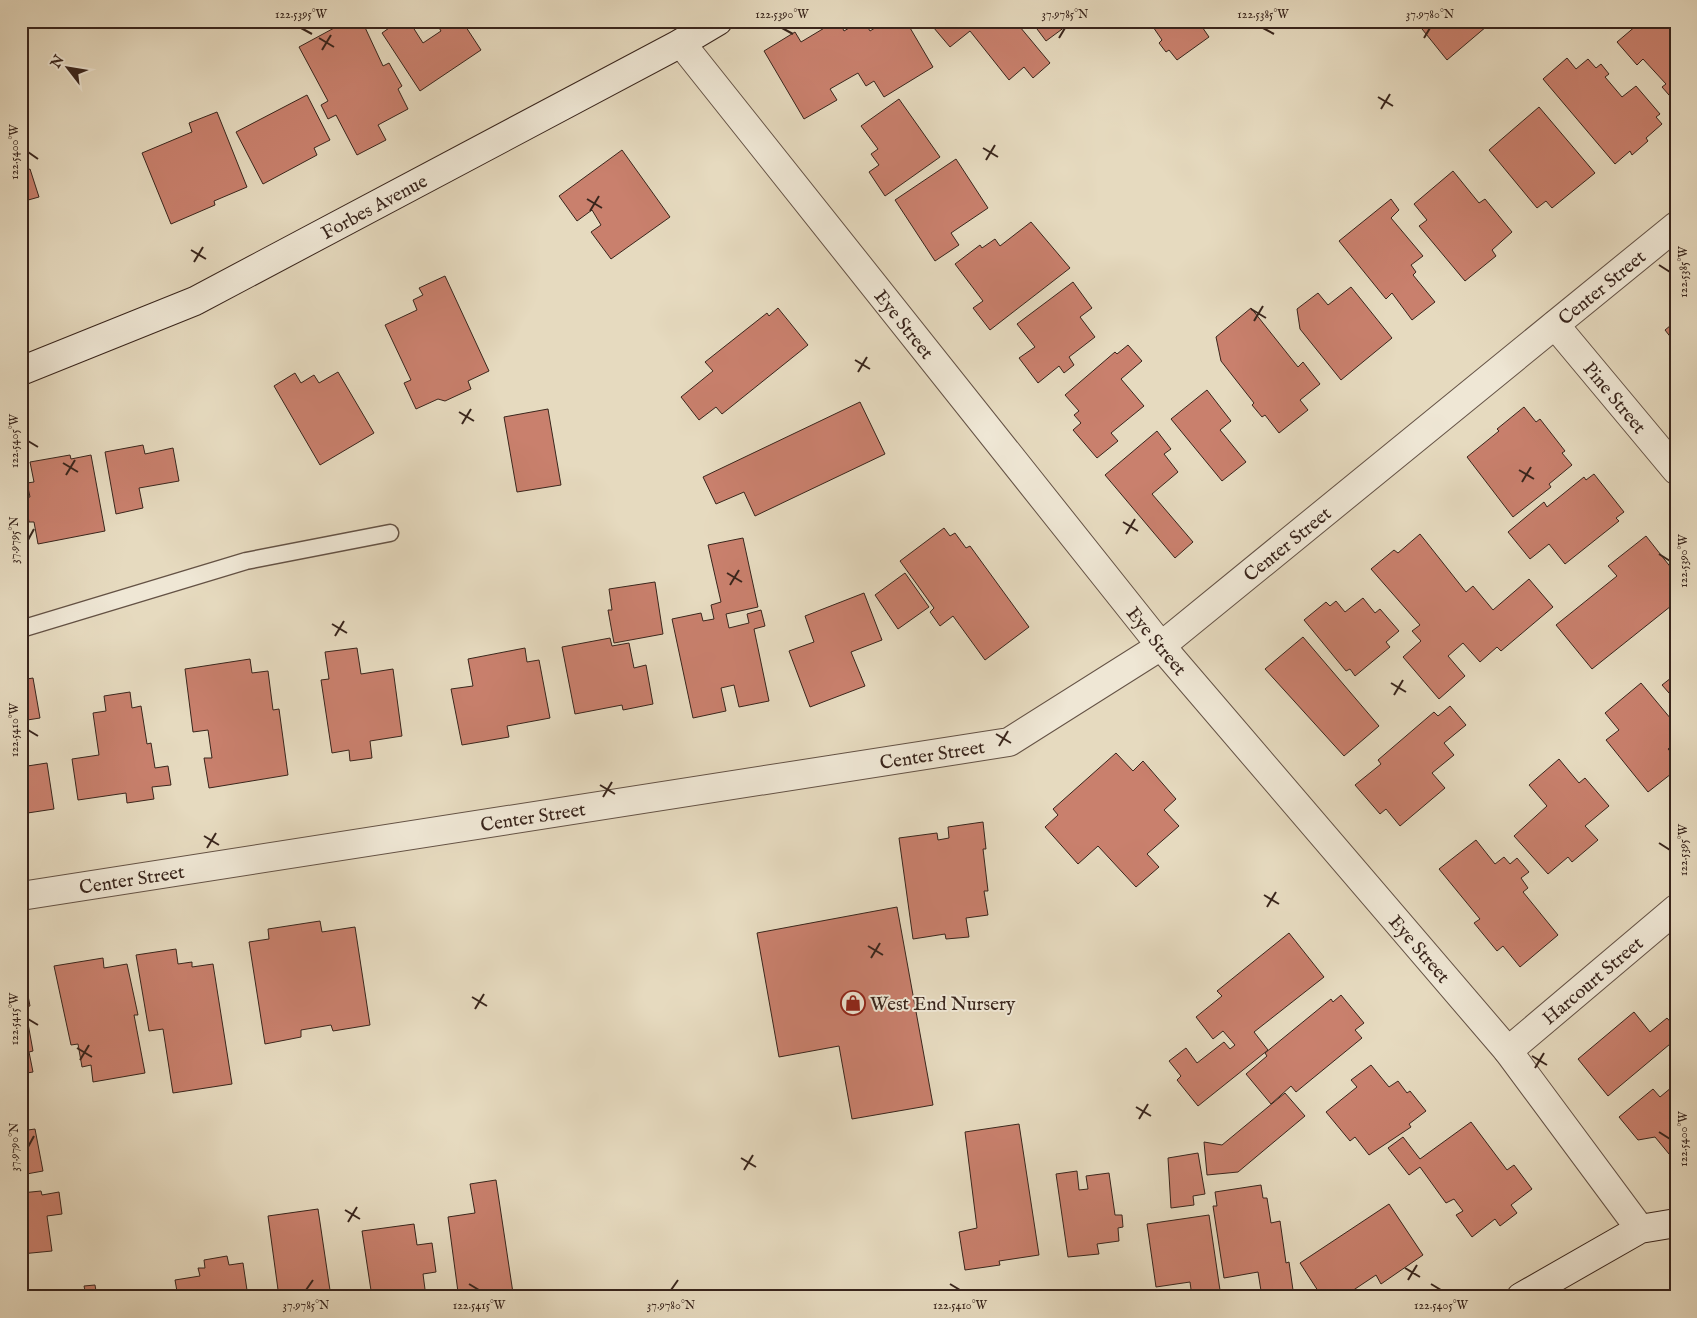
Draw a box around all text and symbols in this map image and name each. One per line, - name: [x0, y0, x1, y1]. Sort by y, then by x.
- text: 122.5395°W: [275, 7, 328, 22]
- text: 122.5390°W: [755, 7, 809, 22]
- text: 37.9785°N: [1042, 7, 1089, 22]
- text: 122.5385°W: [1237, 7, 1289, 22]
- text: 37.9780°N: [1406, 7, 1455, 22]
- north arrow: [42, 42, 92, 92]
- text: N: [46, 52, 69, 73]
- text: 122.5400°W: [7, 124, 22, 180]
- street label: Forbes Avenue: [317, 170, 432, 246]
- street label: Center Street: [1554, 245, 1652, 331]
- text: 122.5385°W: [1676, 246, 1691, 298]
- street label: Eye Street: [868, 285, 938, 365]
- street label: Pine Street: [1577, 358, 1651, 440]
- text: 122.5405°W: [7, 413, 22, 468]
- street label: Center Street: [1239, 502, 1337, 588]
- text: 37.9795°N: [7, 516, 22, 564]
- text: 122.5390°W: [1676, 534, 1691, 588]
- street label: Eye Street: [1120, 602, 1191, 682]
- text: 122.5410°W: [7, 702, 22, 757]
- street label: Center Street: [878, 736, 987, 776]
- street label: Center Street: [479, 798, 588, 838]
- text: 122.5395°W: [1676, 823, 1691, 876]
- street label: Center Street: [78, 861, 187, 901]
- street label: Eye Street: [1383, 911, 1455, 989]
- street label: Harcourt Street: [1538, 932, 1649, 1031]
- shop icon: West End Nursery: [840, 990, 866, 1016]
- text: 122.5415°W: [7, 992, 22, 1045]
- place label: West End Nursery: [870, 993, 1016, 1017]
- text: 122.5400°W: [1676, 1111, 1691, 1167]
- text: 37.9790°N: [7, 1122, 22, 1171]
- text: 37.9785°N: [283, 1298, 330, 1313]
- text: 122.5415°W: [453, 1298, 506, 1313]
- text: 37.9780°N: [647, 1298, 696, 1313]
- text: 122.5410°W: [933, 1298, 988, 1313]
- text: 122.5405°W: [1414, 1298, 1469, 1313]

